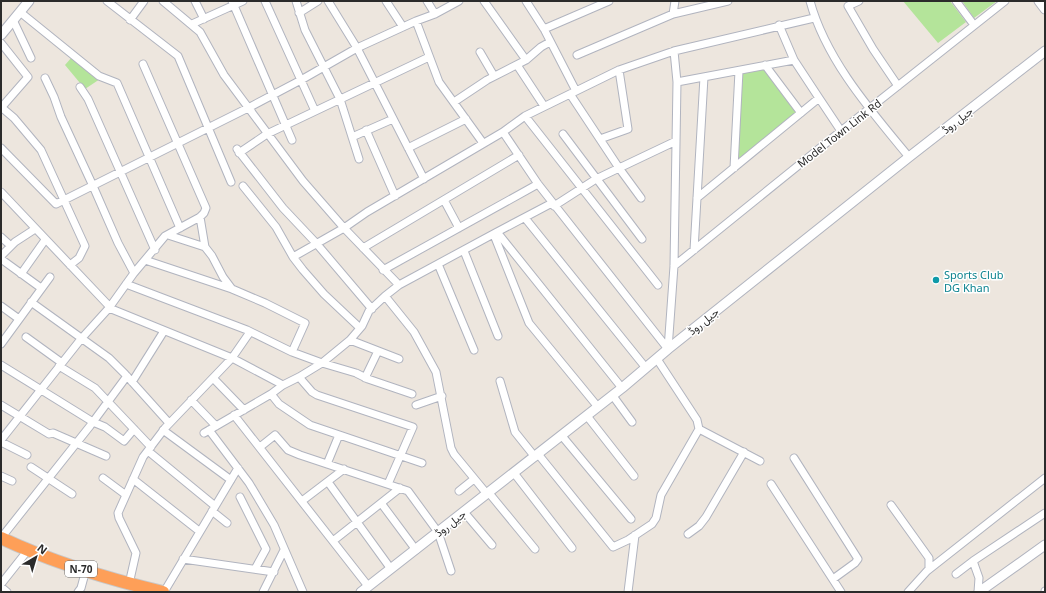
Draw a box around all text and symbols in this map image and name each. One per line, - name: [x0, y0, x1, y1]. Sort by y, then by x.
- street label: Model Town Link Rd: [794, 95, 884, 171]
- street label: جیل روڈ: [938, 103, 976, 137]
- place label: Sports Club DG Khan: [944, 267, 1004, 295]
- marker: Sports Club DG Khan: [931, 275, 941, 285]
- street label: جیل روڈ: [684, 304, 722, 338]
- street label: جیل روڈ: [431, 506, 469, 540]
- north arrow: [16, 537, 56, 577]
- text: N: [34, 540, 51, 557]
- road number: N-70: [65, 561, 97, 577]

